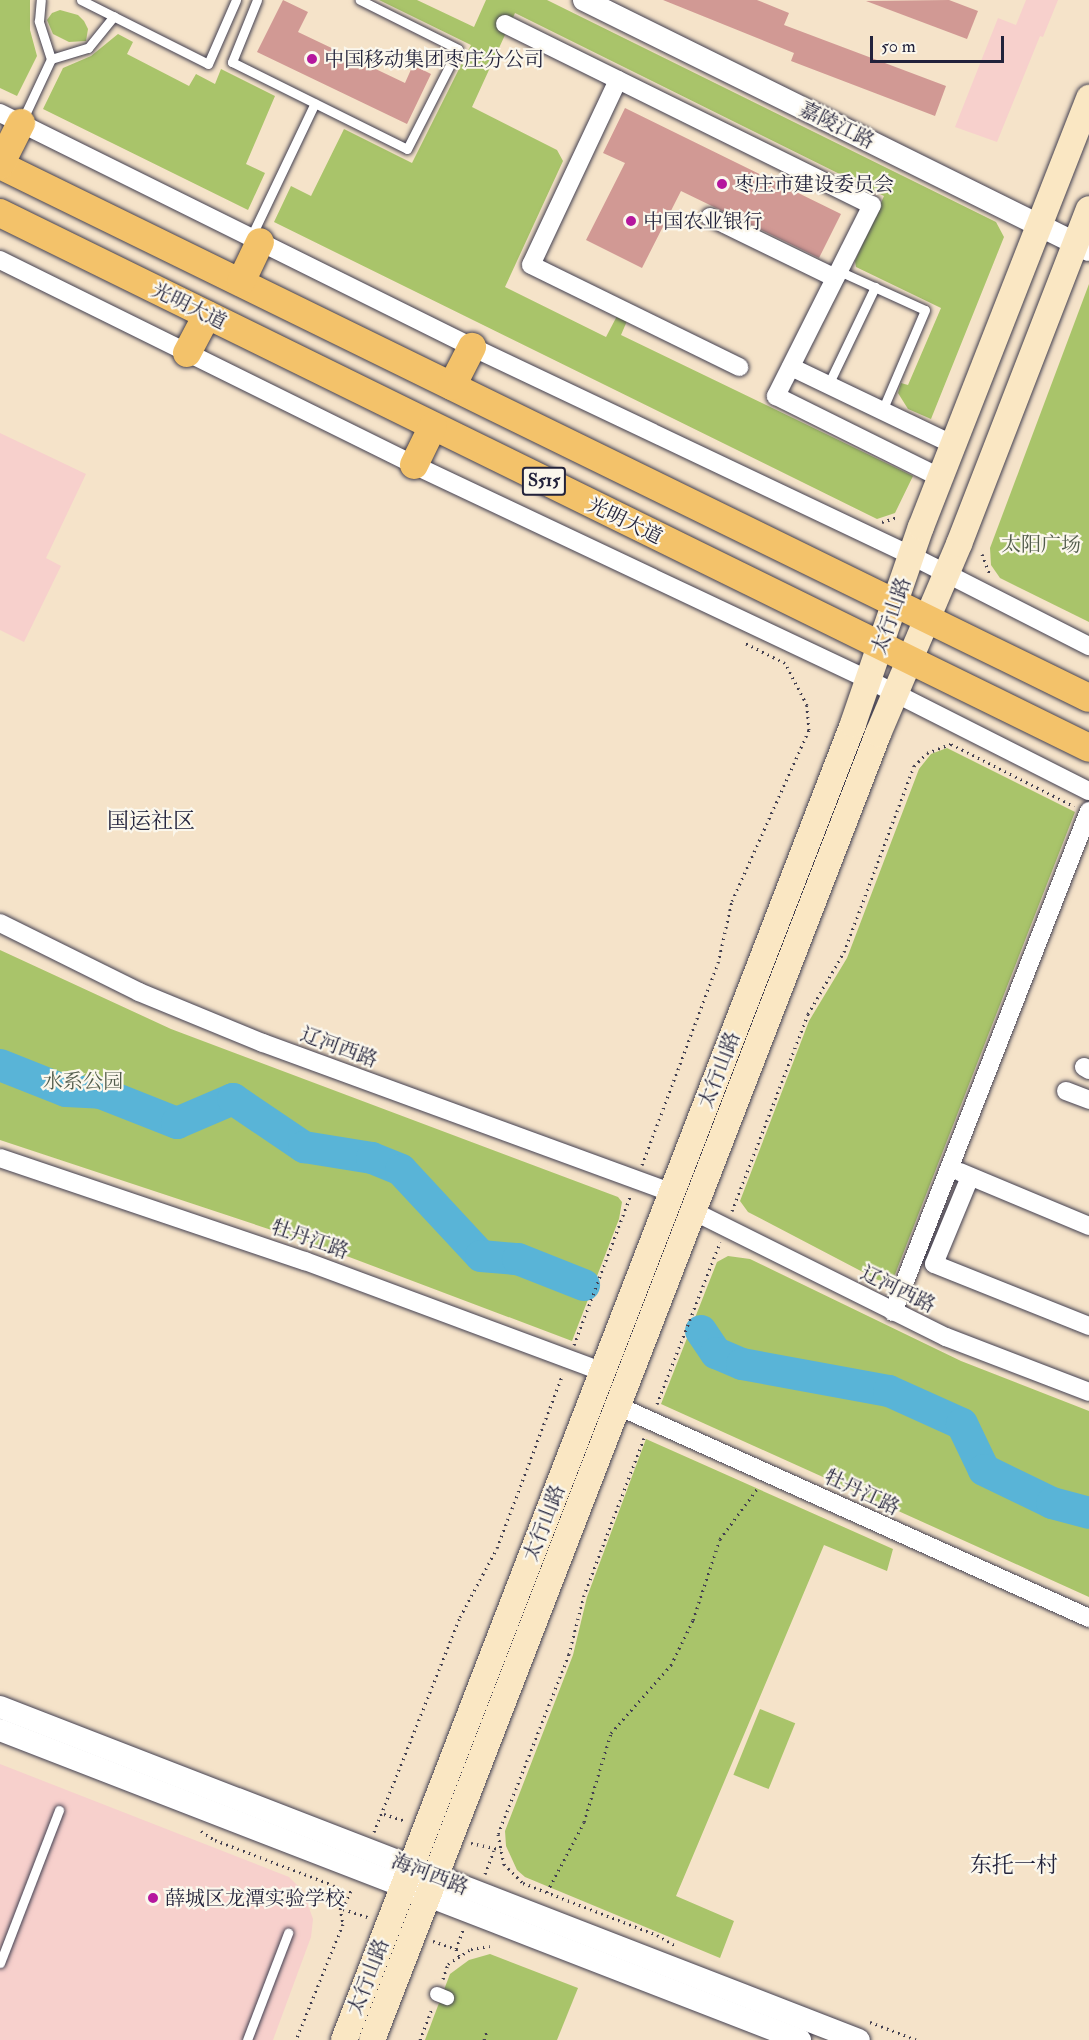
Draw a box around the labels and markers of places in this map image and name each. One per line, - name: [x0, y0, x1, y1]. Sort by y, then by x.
- place label: 中国移动集团枣庄分公司: [324, 47, 544, 71]
- marker: 中国移动集团枣庄分公司: [305, 52, 319, 66]
- place label: 枣庄市建设委员会: [734, 172, 894, 196]
- marker: 枣庄市建设委员会: [715, 177, 729, 191]
- place label: 中国农业银行: [643, 209, 763, 233]
- marker: 中国农业银行: [624, 214, 638, 228]
- place label: 薛城区龙潭实验学校: [165, 1886, 345, 1910]
- marker: 薛城区龙潭实验学校: [146, 1891, 160, 1905]

